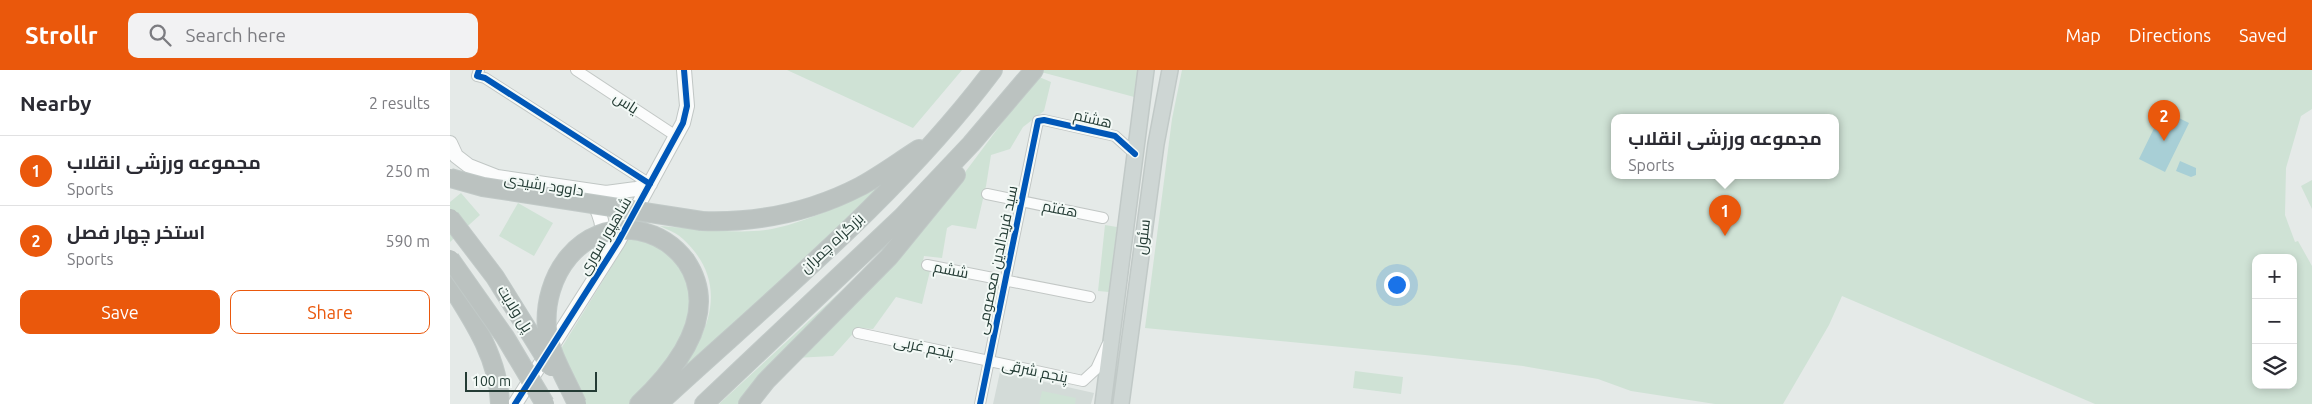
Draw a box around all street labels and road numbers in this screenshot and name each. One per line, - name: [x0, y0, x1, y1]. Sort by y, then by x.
- street label: یاس: [609, 88, 642, 119]
- street label: هشتم: [1072, 106, 1114, 133]
- street label: داوود رشیدی: [503, 170, 585, 201]
- street label: سید فریدالدین معصومی: [972, 184, 1023, 336]
- street label: شاهپور سوری: [575, 194, 636, 279]
- street label: هفتم: [1041, 197, 1079, 222]
- street label: بزرگراه چمران: [797, 209, 868, 278]
- street label: سئول: [1132, 218, 1154, 256]
- street label: ششم: [932, 258, 970, 283]
- street label: پل ولایت: [493, 282, 536, 336]
- street label: پنجم غربی: [892, 332, 956, 363]
- street label: پنجم شرقی: [1000, 355, 1070, 388]

